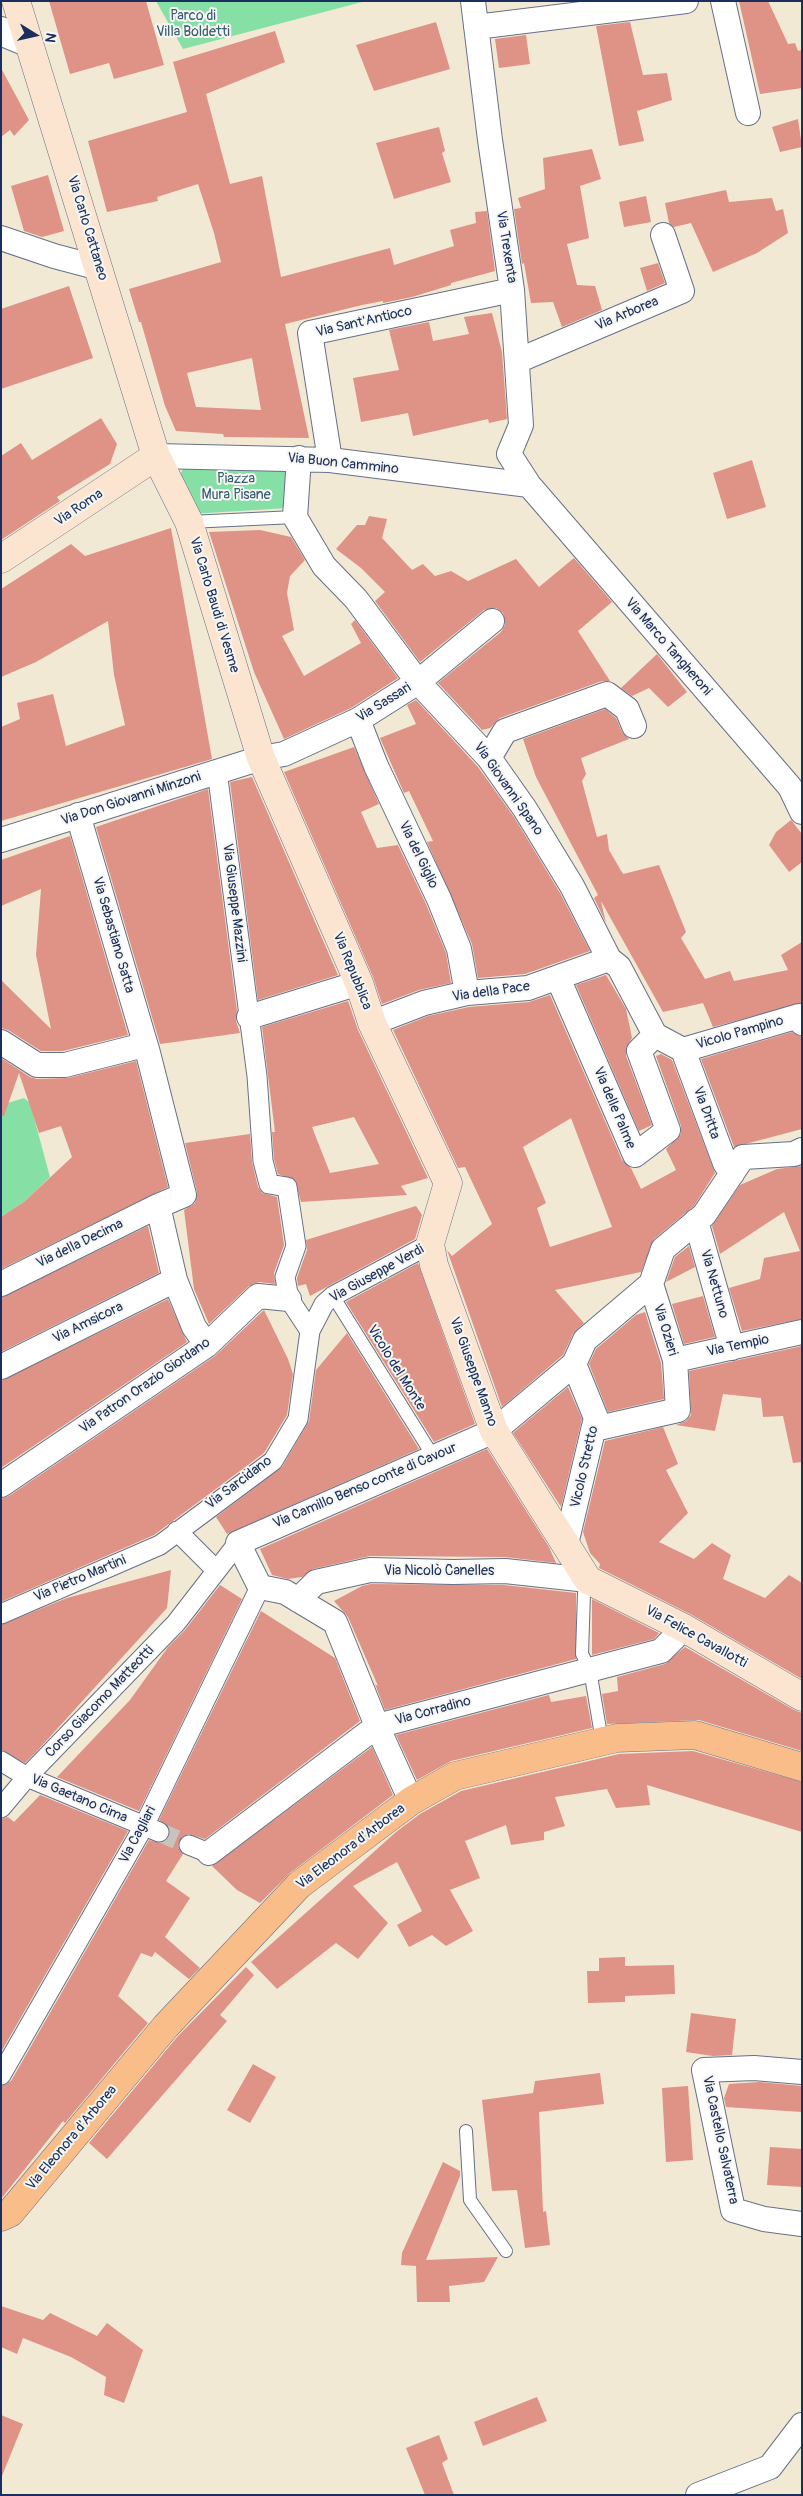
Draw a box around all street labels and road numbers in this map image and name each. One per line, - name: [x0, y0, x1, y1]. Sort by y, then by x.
- street label: Via Carlo Cattaneo: [63, 173, 111, 283]
- street label: Via Trexenta: [492, 210, 520, 284]
- street label: Via Arborea: [593, 293, 661, 335]
- street label: Via Sant'Antioco: [314, 303, 414, 341]
- street label: Via Buon Cammino: [287, 450, 399, 478]
- street label: Via Roma: [52, 486, 106, 530]
- street label: Via Carlo Baudi di Vesme: [185, 535, 243, 675]
- street label: Via Marco Tangheroni: [621, 595, 715, 699]
- street label: Via Sassari: [353, 680, 415, 726]
- street label: Via Giovanni Spano: [470, 739, 546, 839]
- street label: Via Don Giovanni Minzoni: [59, 768, 203, 830]
- street label: Via del Giglio: [394, 819, 442, 891]
- street label: Via Giuseppe Mazzini: [218, 843, 250, 963]
- street label: Via Sebastiano Satta: [88, 875, 138, 995]
- street label: Via Repubblica: [329, 930, 375, 1012]
- street label: Via della Pace: [451, 978, 531, 1006]
- street label: Vicolo Pampino: [694, 1012, 786, 1054]
- street label: Via delle Palme: [589, 1065, 639, 1151]
- street label: Via Dritta: [689, 1085, 723, 1141]
- street label: Via della Decima: [34, 1216, 126, 1272]
- street label: Via Giuseppe Verdi: [327, 1241, 427, 1307]
- street label: Via Nettuno: [696, 1248, 732, 1320]
- street label: Via Amsicora: [50, 1299, 126, 1347]
- street label: Via Ozieri: [649, 1302, 681, 1358]
- street label: Via Giuseppe Manno: [445, 1315, 501, 1429]
- street label: Vicolo del Monte: [363, 1322, 429, 1414]
- street label: Via Tempio: [705, 1331, 771, 1361]
- street label: Via Patron Orazio Giordano: [76, 1334, 214, 1438]
- street label: Vicolo Stretto: [567, 1424, 603, 1510]
- street label: Via Camillo Benso conte di Cavour: [271, 1440, 459, 1532]
- street label: Via Sarcidano: [203, 1453, 275, 1513]
- street label: Via Pietro Martini: [31, 1552, 129, 1606]
- street label: Via Nicolò Canelles: [384, 1563, 494, 1579]
- street label: Via Felice Cavallotti: [642, 1602, 750, 1672]
- street label: Corso Giacomo Matteotti: [42, 1643, 158, 1761]
- street label: Via Corradino: [393, 1693, 473, 1729]
- street label: Via Gaetano Cima: [28, 1771, 130, 1827]
- street label: Via Eleonora d'Arborea: [293, 1801, 409, 1893]
- street label: Via Cagliari: [116, 1803, 160, 1867]
- street label: Via Castello Salvaterra: [698, 2074, 742, 2206]
- street label: Via Eleonora d'Arborea: [23, 2082, 121, 2194]

